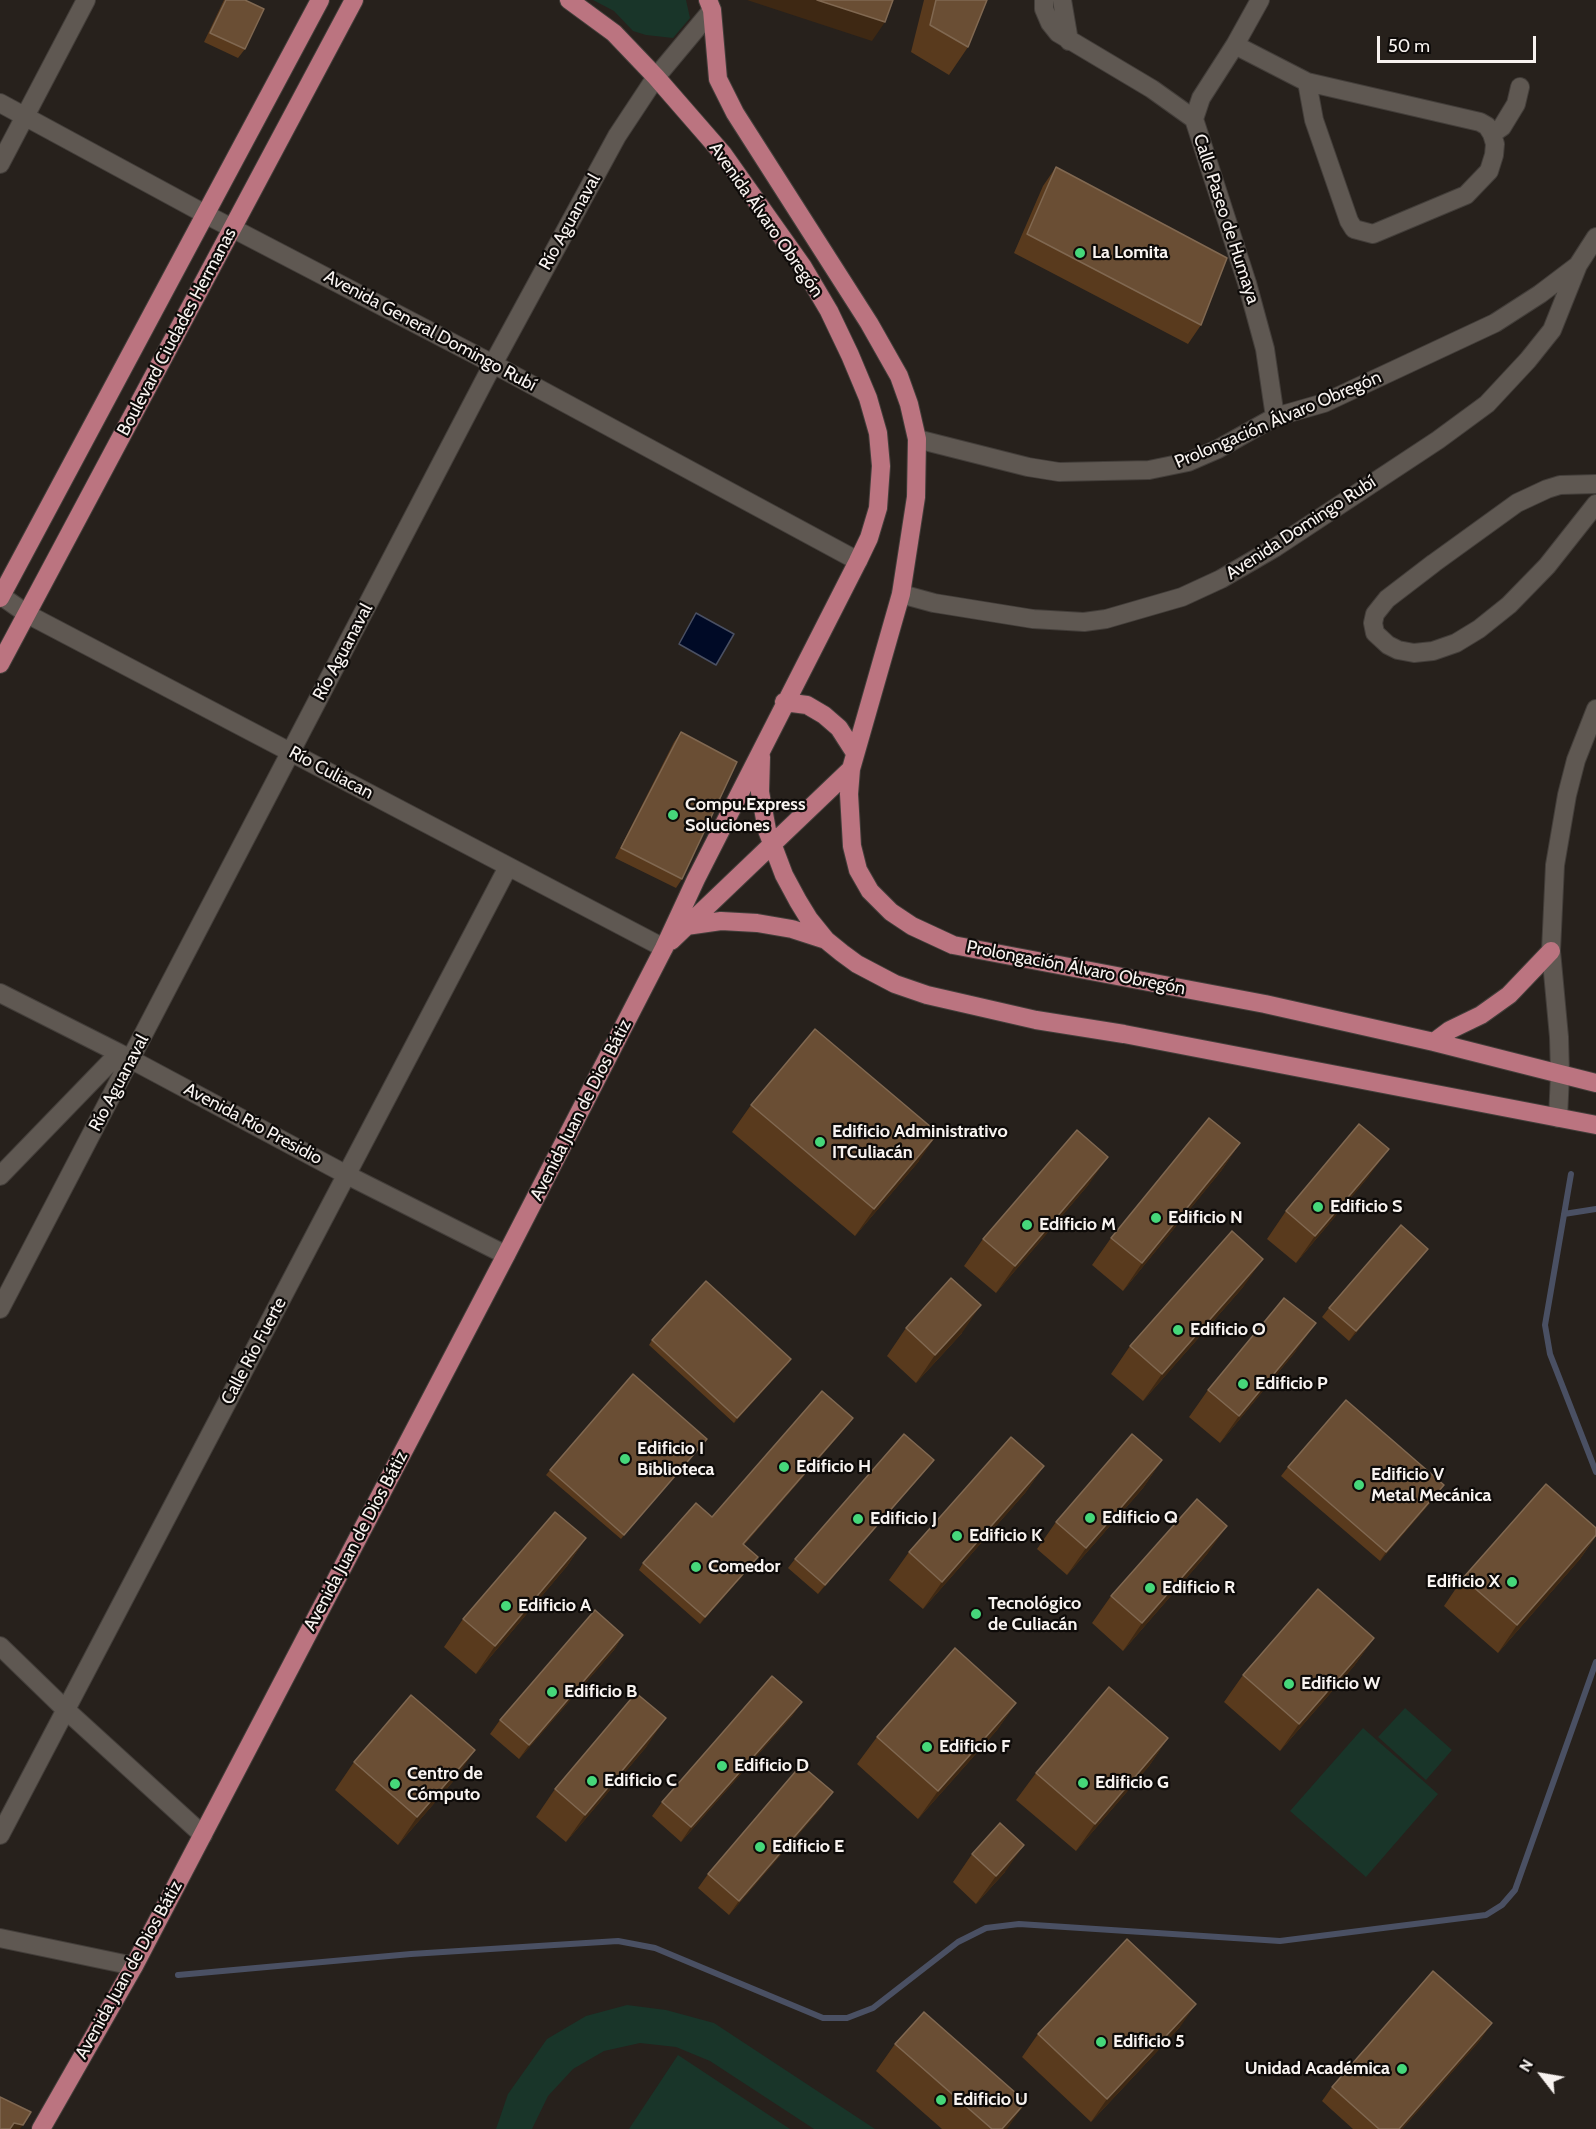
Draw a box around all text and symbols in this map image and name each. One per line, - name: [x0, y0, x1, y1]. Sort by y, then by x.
- scale bar: [1380, 24, 1539, 62]
- text: 50 m: [1388, 35, 1430, 57]
- street label: Calle Paseo de Humaya: [1188, 131, 1264, 307]
- street label: Avenida Álvaro Obregón: [704, 138, 828, 302]
- street label: Río Aguanaval: [535, 170, 605, 274]
- street label: Boulevard Ciudades Hermanas: [113, 224, 241, 440]
- place label: La Lomita: [1092, 242, 1168, 264]
- marker: La Lomita: [1073, 246, 1087, 260]
- street label: Avenida General Domingo Rubí: [320, 266, 540, 396]
- street label: Prolongación Álvaro Obregón: [1171, 367, 1385, 473]
- street label: Avenida Domingo Rubí: [1222, 471, 1380, 585]
- street label: Río Aguanaval: [308, 600, 378, 704]
- street label: Río Culiacan: [285, 742, 377, 804]
- place label: Compu.Express Soluciones: [685, 794, 806, 836]
- marker: Compu.Express Soluciones: [666, 808, 680, 822]
- street label: Prolongación Álvaro Obregón: [965, 936, 1187, 1000]
- street label: Avenida Juan de Dios Bátiz: [526, 1016, 636, 1204]
- street label: Río Aguanaval: [84, 1031, 154, 1135]
- street label: Avenida Río Presidio: [180, 1078, 326, 1170]
- place label: Edificio Administrativo ITCuliacán: [832, 1121, 1008, 1164]
- marker: Edificio Administrativo ITCuliacán: [813, 1135, 827, 1149]
- place label: Edificio S: [1330, 1196, 1403, 1218]
- marker: Edificio S: [1311, 1200, 1325, 1214]
- place label: Edificio N: [1168, 1207, 1243, 1229]
- marker: Edificio N: [1149, 1211, 1163, 1225]
- place label: Edificio M: [1039, 1214, 1116, 1236]
- marker: Edificio M: [1020, 1218, 1034, 1232]
- street label: Calle Río Fuerte: [217, 1294, 291, 1408]
- place label: Edificio O: [1190, 1319, 1266, 1341]
- marker: Edificio O: [1171, 1323, 1185, 1337]
- place label: Edificio P: [1255, 1373, 1328, 1395]
- marker: Edificio P: [1236, 1377, 1250, 1391]
- place label: Edificio I Biblioteca: [637, 1438, 715, 1480]
- street label: Avenida Juan de Dios Bátiz: [299, 1447, 413, 1635]
- marker: Edificio I Biblioteca: [618, 1452, 632, 1466]
- place label: Edificio H: [796, 1456, 871, 1478]
- marker: Edificio H: [777, 1460, 791, 1474]
- place label: Edificio V Metal Mecánica: [1371, 1464, 1492, 1506]
- marker: Edificio V Metal Mecánica: [1352, 1478, 1366, 1492]
- place label: Edificio Q: [1102, 1507, 1178, 1529]
- place label: Edificio J: [870, 1508, 937, 1530]
- marker: Edificio Q: [1083, 1511, 1097, 1525]
- marker: Edificio J: [851, 1512, 865, 1526]
- place label: Edificio K: [969, 1525, 1042, 1547]
- marker: Edificio K: [950, 1529, 964, 1543]
- place label: Comedor: [708, 1556, 780, 1578]
- marker: Comedor: [689, 1560, 703, 1574]
- place label: Edificio X: [1427, 1571, 1500, 1593]
- marker: Edificio X: [1505, 1575, 1519, 1589]
- place label: Edificio R: [1162, 1577, 1235, 1599]
- marker: Edificio R: [1143, 1581, 1157, 1595]
- place label: Tecnológico de Culiacán: [988, 1593, 1081, 1636]
- place label: Edificio A: [518, 1595, 591, 1617]
- marker: Edificio A: [499, 1599, 513, 1613]
- marker: Tecnológico de Culiacán: [969, 1607, 983, 1621]
- place label: Edificio W: [1301, 1673, 1380, 1695]
- marker: Edificio W: [1282, 1677, 1296, 1691]
- place label: Edificio B: [564, 1681, 637, 1703]
- marker: Edificio B: [545, 1685, 559, 1699]
- place label: Edificio F: [939, 1736, 1011, 1758]
- marker: Edificio F: [920, 1740, 934, 1754]
- place label: Edificio D: [734, 1755, 809, 1777]
- marker: Edificio D: [715, 1759, 729, 1773]
- place label: Centro de Cómputo: [407, 1763, 483, 1806]
- place label: Edificio C: [604, 1770, 677, 1792]
- place label: Edificio G: [1095, 1772, 1169, 1794]
- marker: Edificio C: [585, 1774, 599, 1788]
- marker: Edificio G: [1076, 1776, 1090, 1790]
- marker: Centro de Cómputo: [388, 1777, 402, 1791]
- place label: Edificio E: [772, 1836, 844, 1858]
- marker: Edificio E: [753, 1840, 767, 1854]
- street label: Avenida Juan de Dios Bátiz: [71, 1877, 187, 2063]
- place label: Edificio 5: [1113, 2031, 1185, 2053]
- marker: Edificio 5: [1094, 2035, 1108, 2049]
- north arrow: [1512, 2045, 1572, 2105]
- text: N: [1515, 2056, 1537, 2075]
- place label: Unidad Académica: [1245, 2058, 1390, 2080]
- marker: Unidad Académica: [1395, 2062, 1409, 2076]
- place label: Edificio U: [953, 2089, 1028, 2111]
- marker: Edificio U: [934, 2093, 948, 2107]

